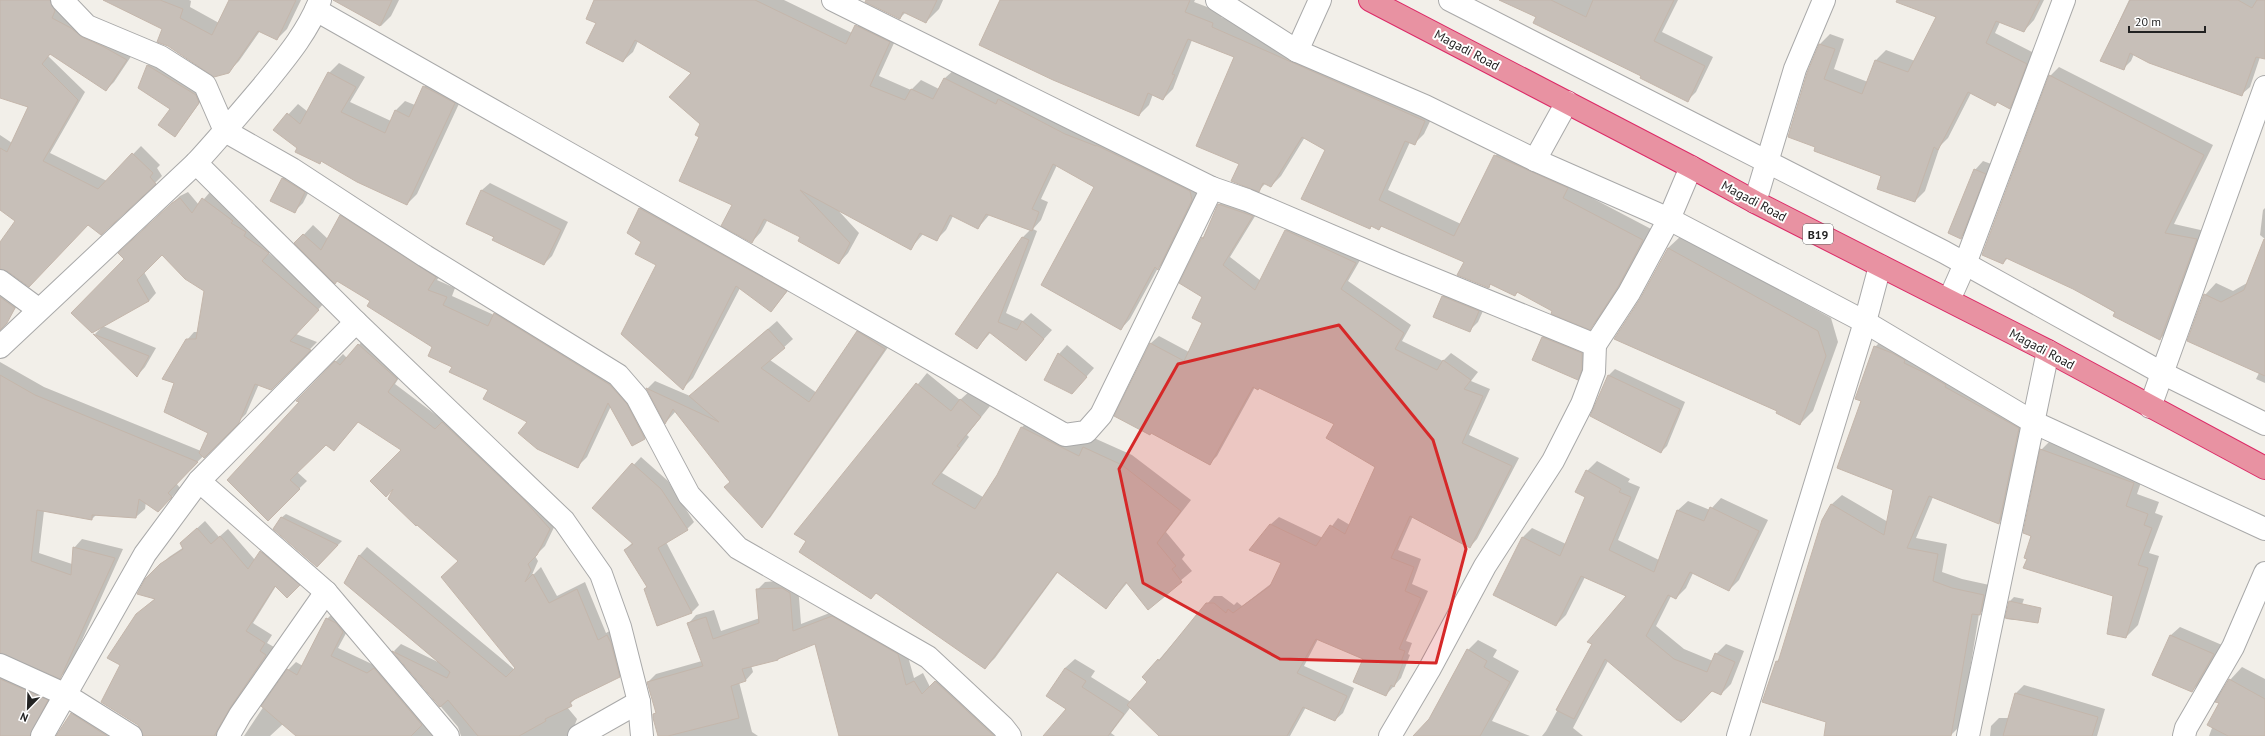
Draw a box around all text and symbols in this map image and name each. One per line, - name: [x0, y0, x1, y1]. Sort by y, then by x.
- scale bar: [2129, 8, 2205, 34]
- text: 20 m: [2135, 14, 2161, 29]
- street label: Magadi Road: [1431, 26, 1503, 74]
- street label: Magadi Road: [1718, 177, 1790, 225]
- road number: B19: [1803, 224, 1833, 244]
- street label: Magadi Road: [2006, 325, 2078, 373]
- north arrow: [8, 688, 48, 728]
- text: N: [18, 709, 30, 725]

